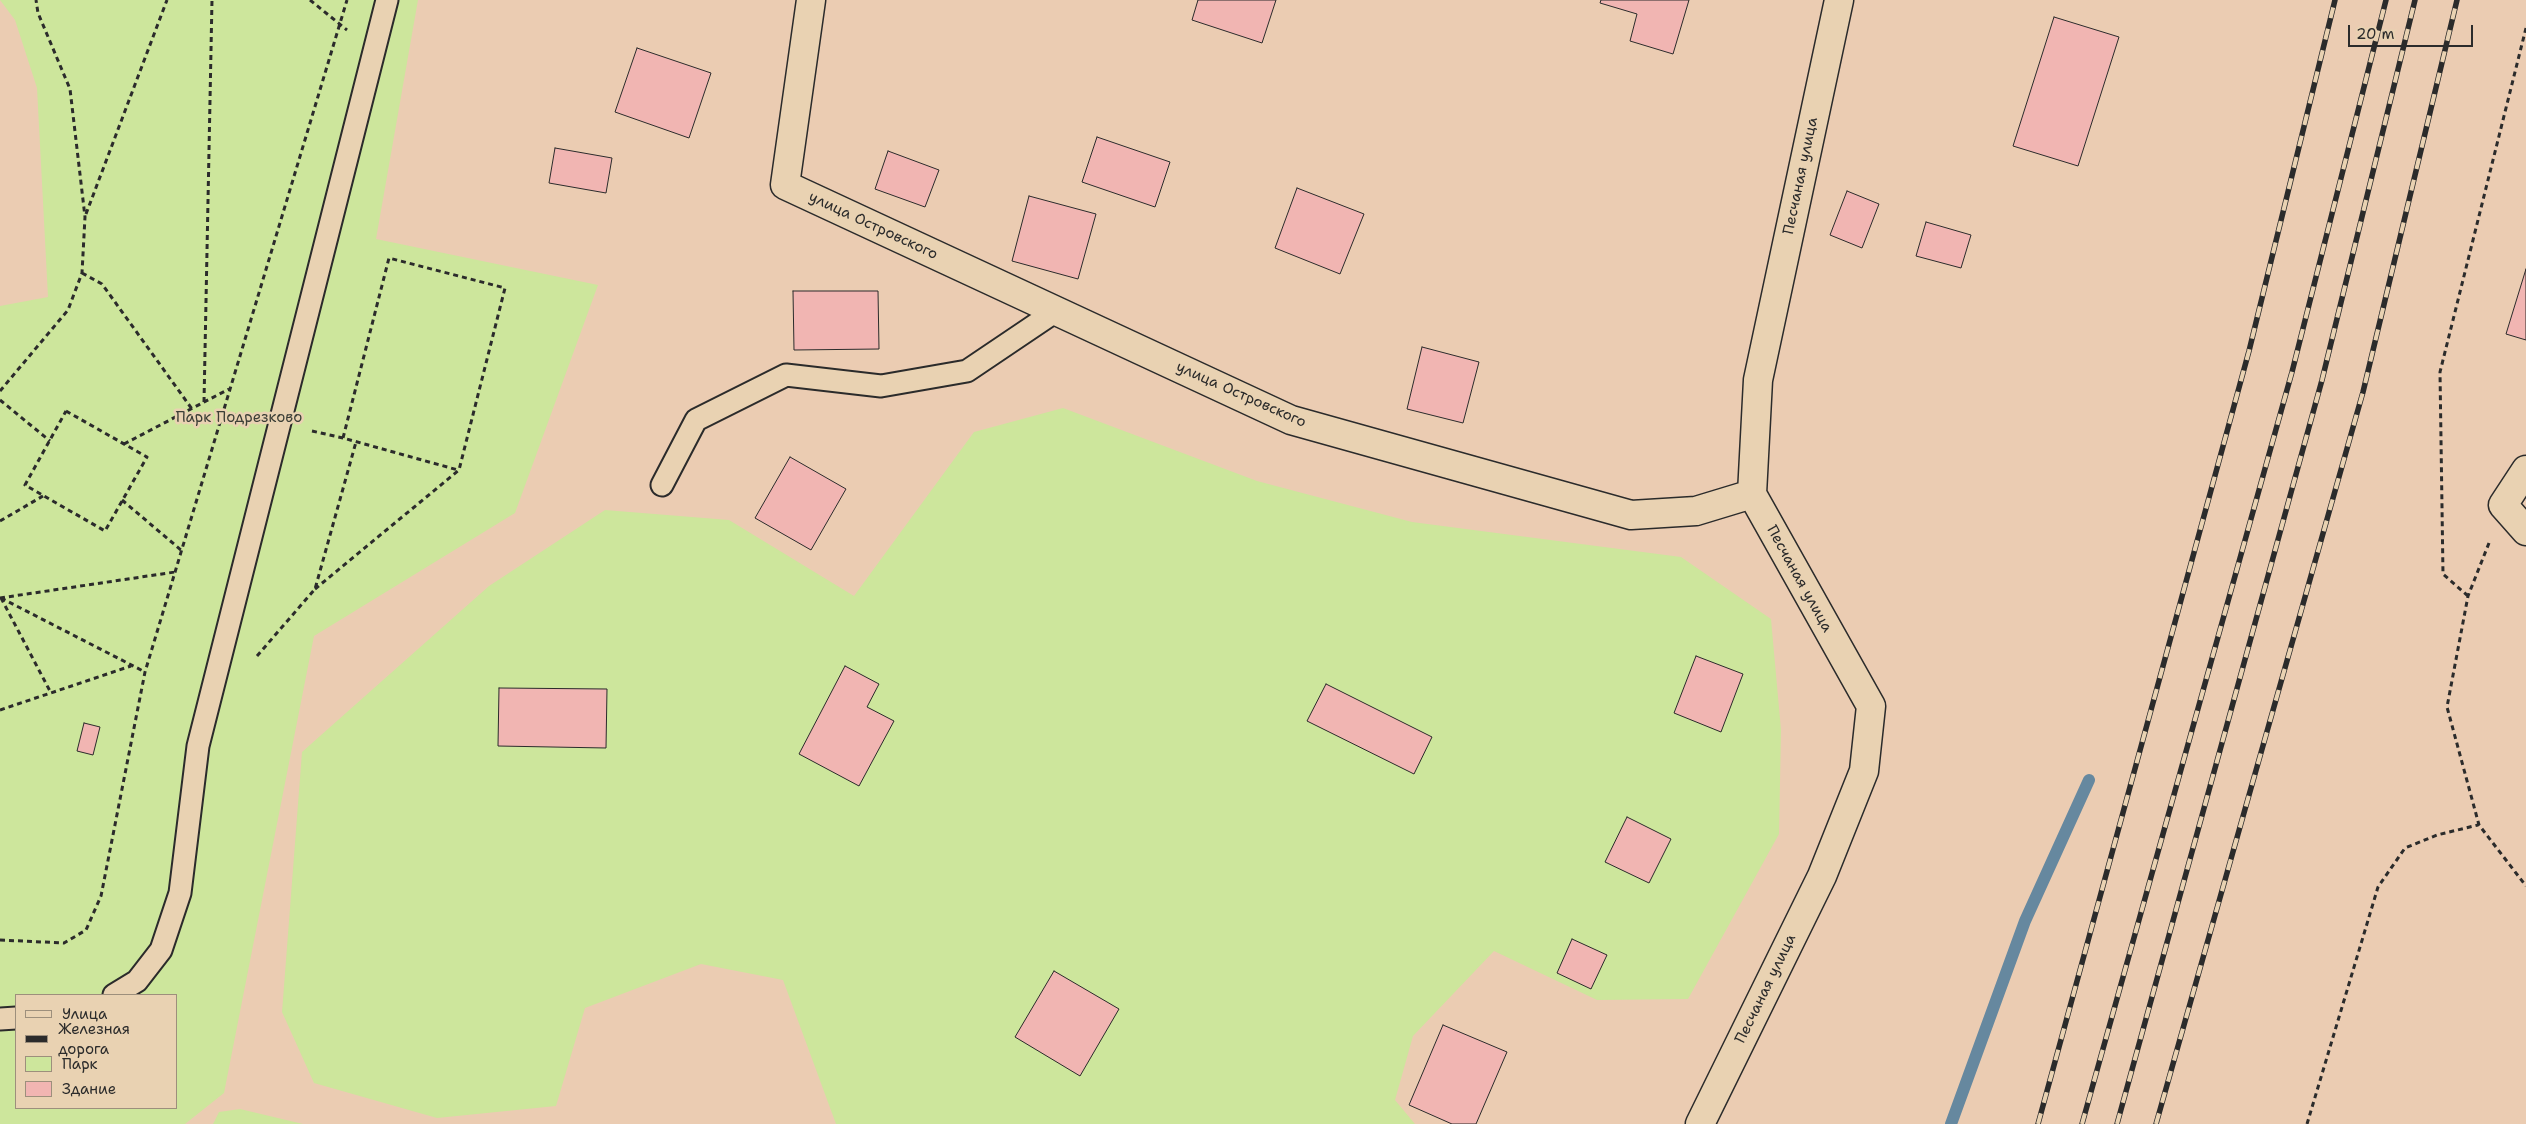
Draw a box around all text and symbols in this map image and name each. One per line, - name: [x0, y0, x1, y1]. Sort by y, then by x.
- scale bar: [2351, 15, 2476, 47]
- text: 20 m: [2356, 24, 2395, 44]
- street label: Песчаная улица: [1780, 116, 1822, 236]
- street label: улица Островского: [806, 188, 940, 264]
- street label: улица Островского: [1173, 358, 1309, 432]
- park label: Парк Подрезково: [176, 409, 302, 427]
- street label: Песчаная улица: [1762, 522, 1836, 636]
- street label: Песчаная улица: [1732, 931, 1800, 1047]
- legend: [15, 994, 178, 1109]
- text: Улица: [62, 1004, 107, 1024]
- text: Железная дорога: [58, 1019, 130, 1059]
- text: Парк: [62, 1054, 98, 1074]
- text: Здание: [62, 1079, 116, 1099]

